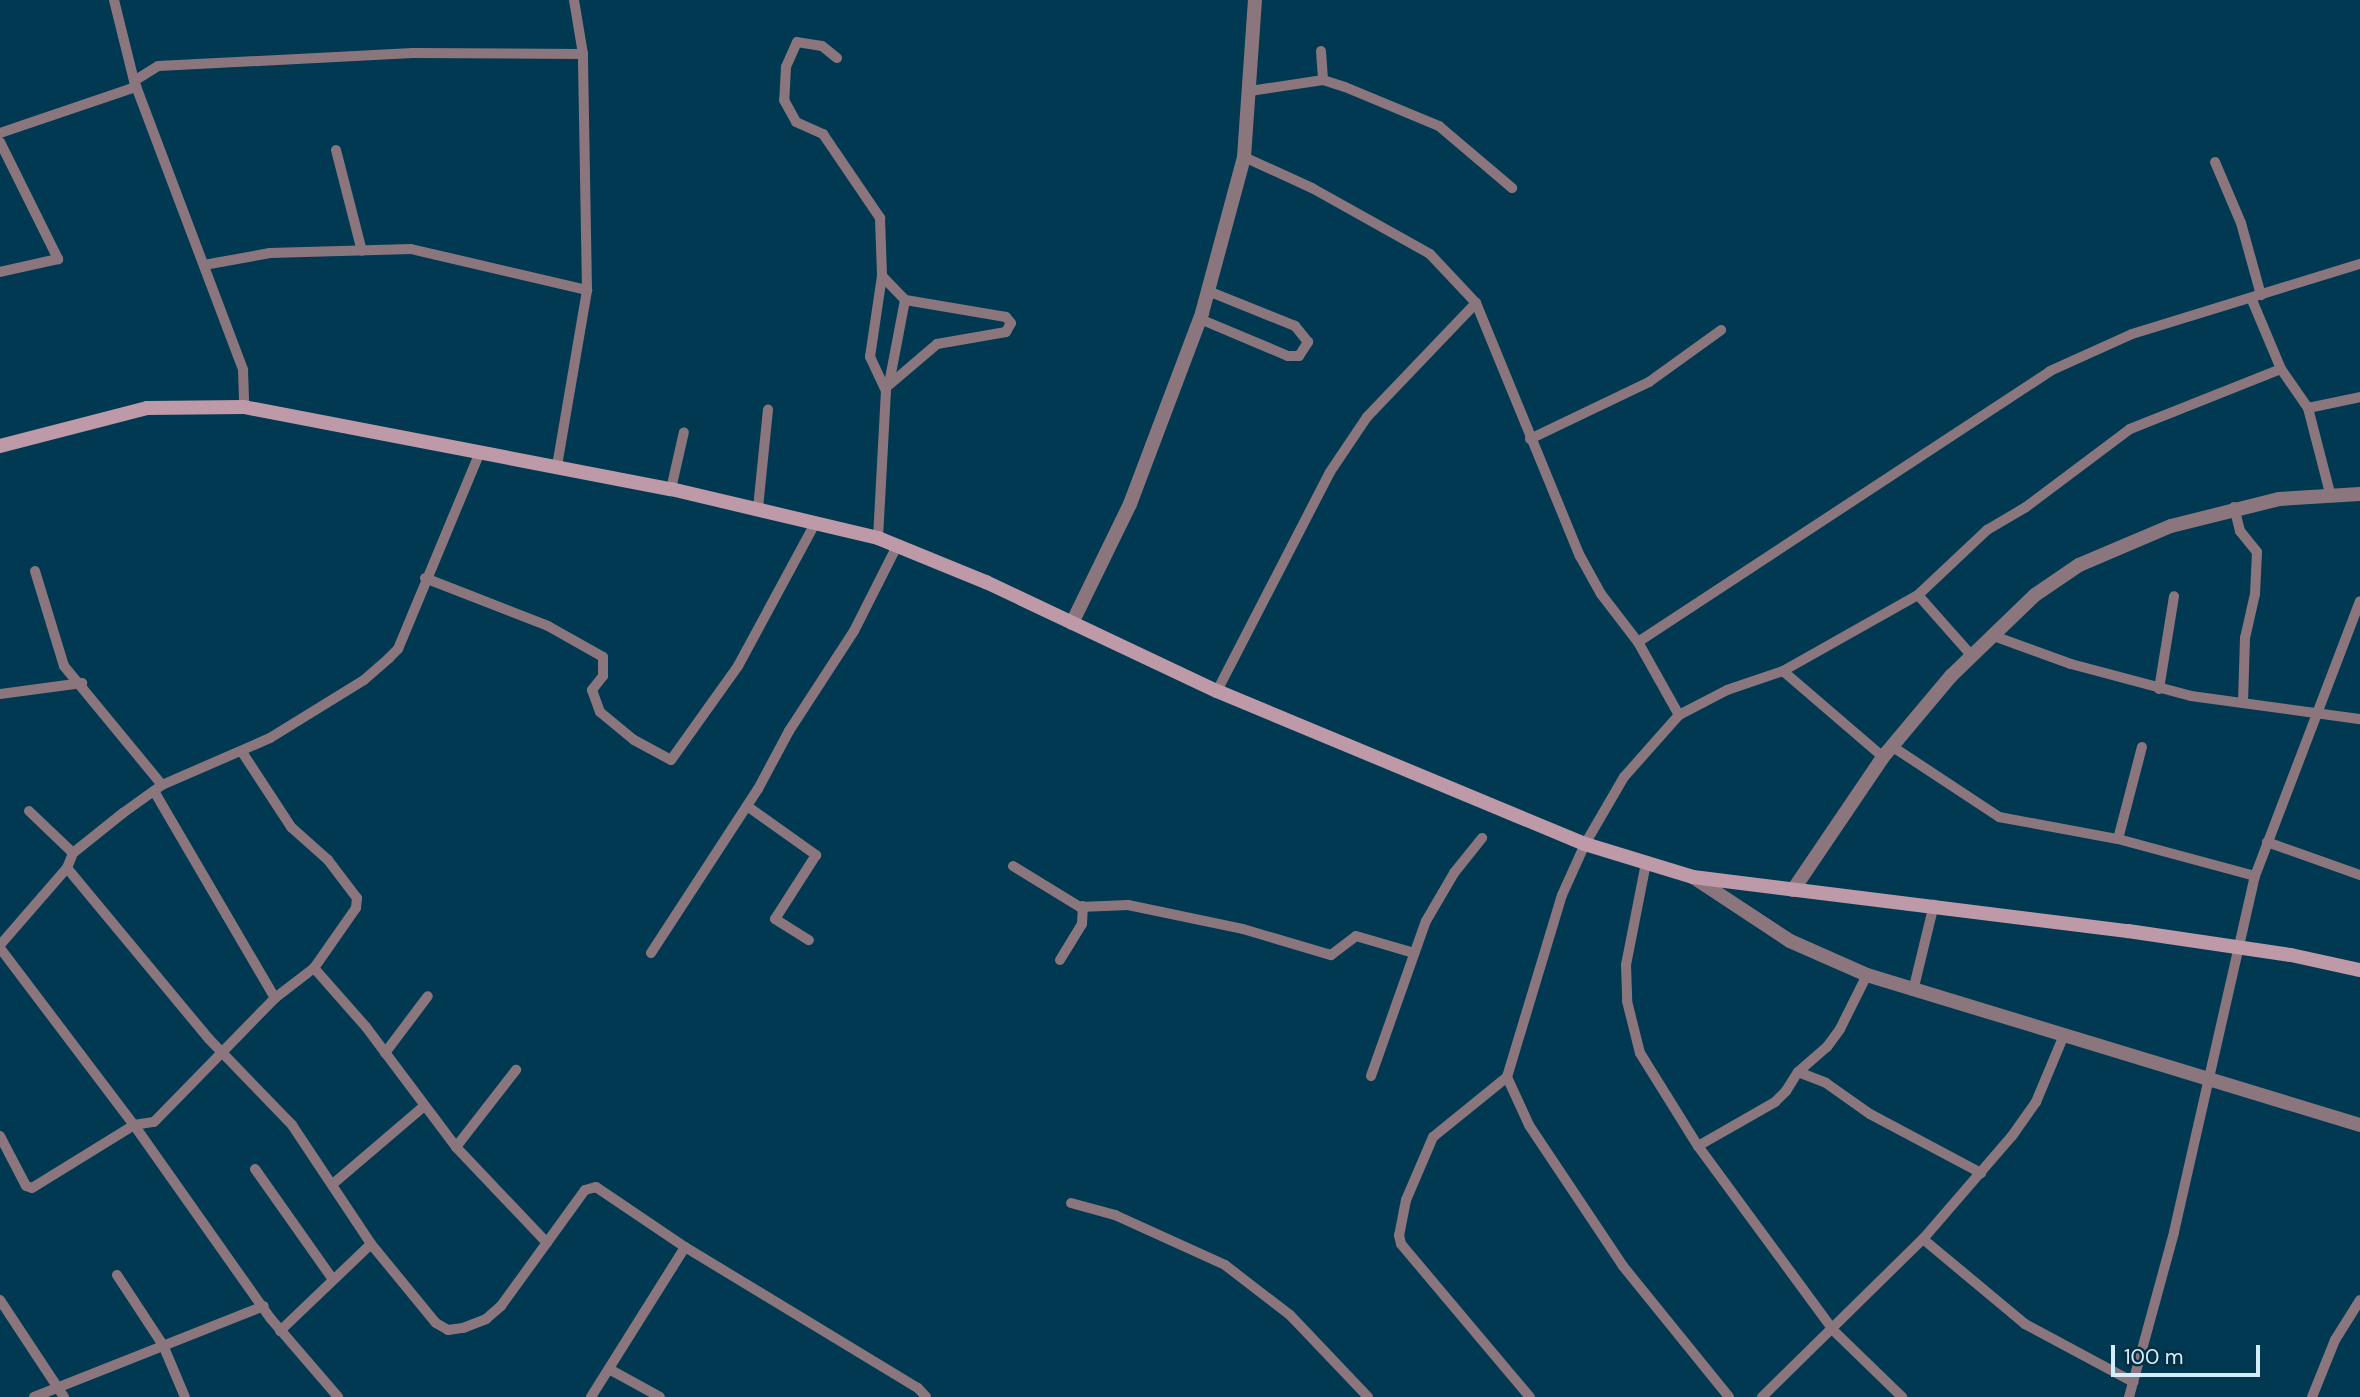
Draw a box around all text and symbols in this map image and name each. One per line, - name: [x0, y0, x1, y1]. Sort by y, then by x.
- scale bar: [2115, 1330, 2264, 1374]
- text: 100 m: [2124, 1343, 2184, 1371]

